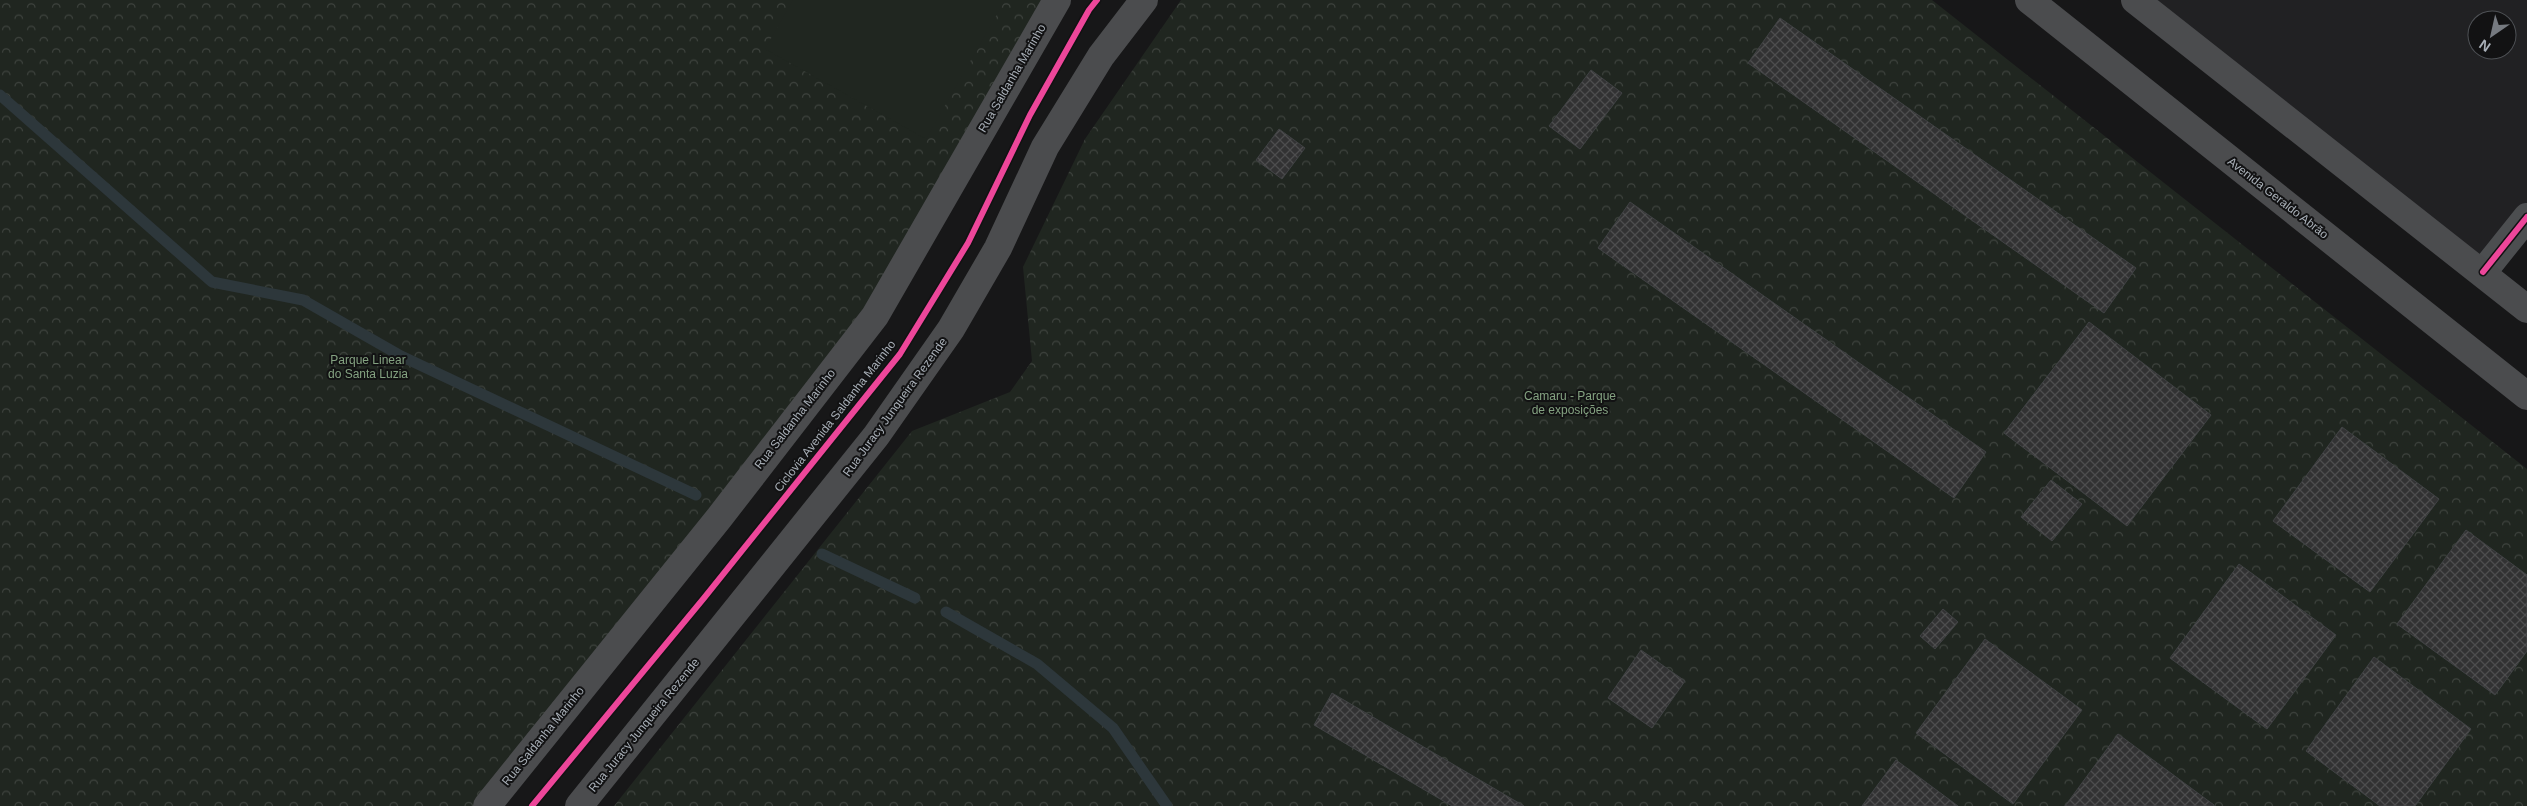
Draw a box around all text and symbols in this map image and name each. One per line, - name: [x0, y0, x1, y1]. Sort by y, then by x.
- north arrow: [2467, 10, 2517, 60]
- street label: Rua Saldanha Marinho: [975, 21, 1049, 135]
- text: N: [2476, 36, 2493, 55]
- street label: Avenida Geraldo Abrão: [2225, 154, 2331, 242]
- street label: Rua Juracy Junqueira Rezende: [840, 335, 950, 479]
- street label: Ciclovia Avenida Saldanha Marinho: [771, 337, 899, 495]
- park label: Parque Linear do Santa Luzia: [328, 353, 408, 381]
- street label: Rua Saldanha Marinho: [752, 366, 839, 472]
- park label: Camaru - Parque de exposições: [1524, 389, 1616, 417]
- street label: Rua Juracy Junqueira Rezende: [586, 655, 703, 795]
- street label: Rua Saldanha Marinho: [499, 684, 587, 788]

